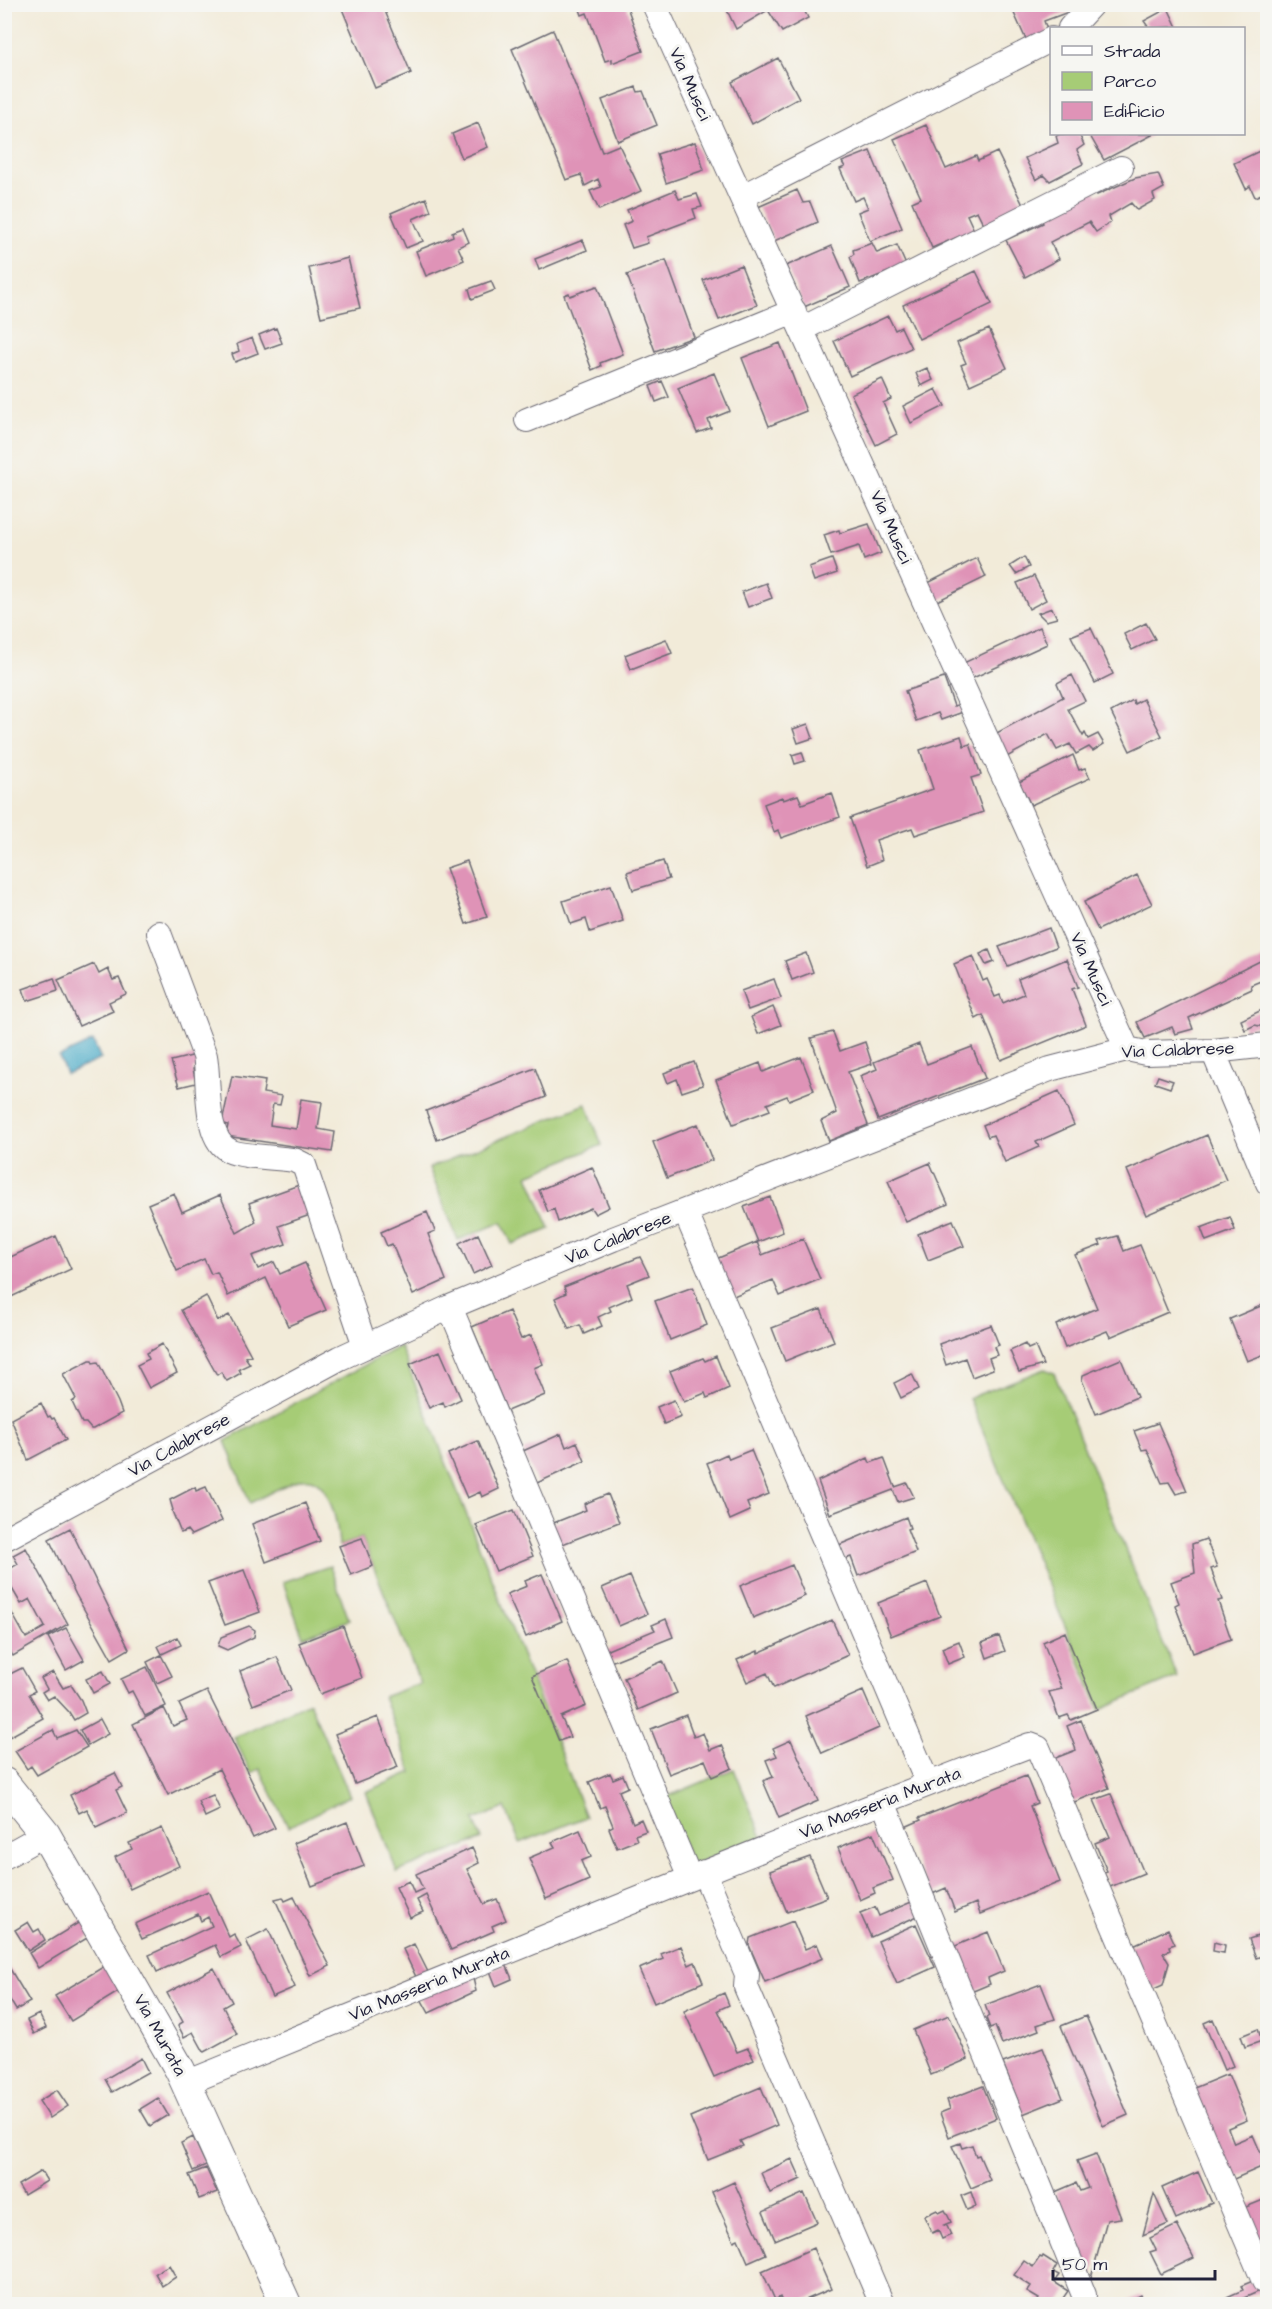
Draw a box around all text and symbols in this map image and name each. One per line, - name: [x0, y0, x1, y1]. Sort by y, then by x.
- legend: [1050, 27, 1245, 135]
- text: Strada: [1104, 39, 1160, 64]
- street label: Via Musci: [663, 43, 717, 125]
- text: Parco: [1104, 69, 1156, 94]
- text: Edificio: [1104, 99, 1164, 124]
- street label: Via Musci: [864, 486, 918, 568]
- street label: Via Musci: [1064, 928, 1118, 1010]
- street label: Via Calabrese: [1121, 1036, 1235, 1064]
- street label: Via Calabrese: [561, 1205, 675, 1271]
- street label: Via Calabrese: [124, 1407, 235, 1483]
- street label: Via Masseria Murata: [796, 1761, 964, 1845]
- street label: Via Masseria Murata: [345, 1940, 513, 2028]
- street label: Via Murata: [127, 1990, 193, 2080]
- scale bar: [1053, 2243, 1215, 2281]
- text: 50 m: [1062, 2252, 1107, 2277]

